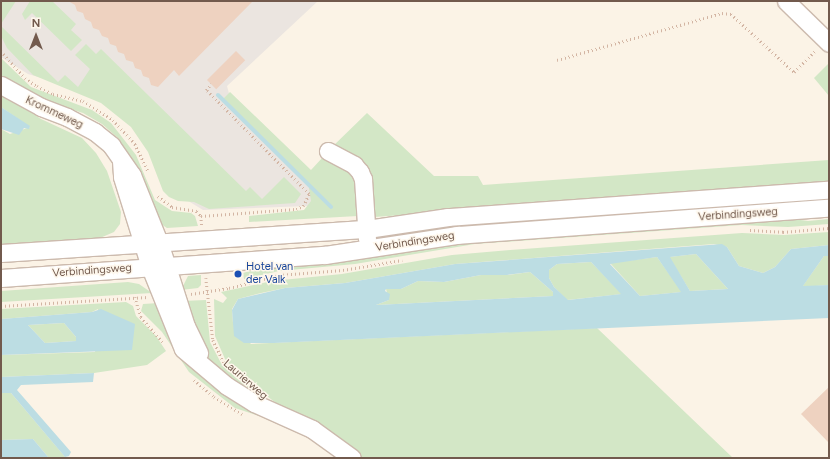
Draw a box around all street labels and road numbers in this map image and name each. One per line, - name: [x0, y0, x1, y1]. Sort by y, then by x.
- street label: Krommeweg: [23, 94, 85, 132]
- street label: Verbindingsweg: [698, 206, 778, 224]
- street label: Verbindingsweg: [375, 229, 455, 255]
- street label: Verbindingsweg: [52, 262, 132, 280]
- street label: Laurierweg: [220, 357, 270, 403]

